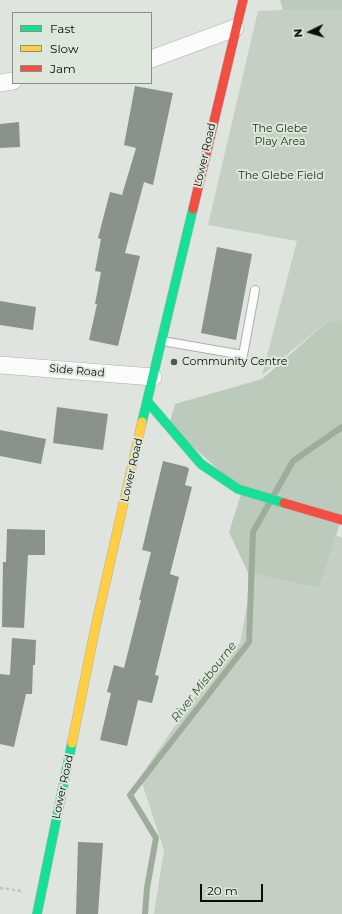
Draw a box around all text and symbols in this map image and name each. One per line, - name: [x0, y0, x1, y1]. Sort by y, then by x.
- legend: [12, 12, 152, 84]
- north arrow: [290, 12, 330, 52]
- text: Fast: [50, 21, 75, 36]
- text: N: [291, 28, 305, 38]
- text: Slow: [50, 41, 79, 56]
- text: Jam: [50, 61, 76, 76]
- street label: Lower Road: [191, 122, 219, 188]
- park label: The Glebe Play Area: [252, 122, 308, 148]
- park label: The Glebe Field: [238, 169, 324, 183]
- place label: Community Centre: [182, 355, 287, 369]
- marker: Community Centre: [169, 357, 179, 367]
- street label: Side Road: [49, 362, 105, 380]
- street label: Lower Road: [118, 437, 146, 503]
- water label: River Misbourne: [168, 639, 240, 725]
- street label: Lower Road: [50, 754, 76, 820]
- scale bar: [202, 876, 265, 902]
- text: 20 m: [207, 883, 238, 898]

